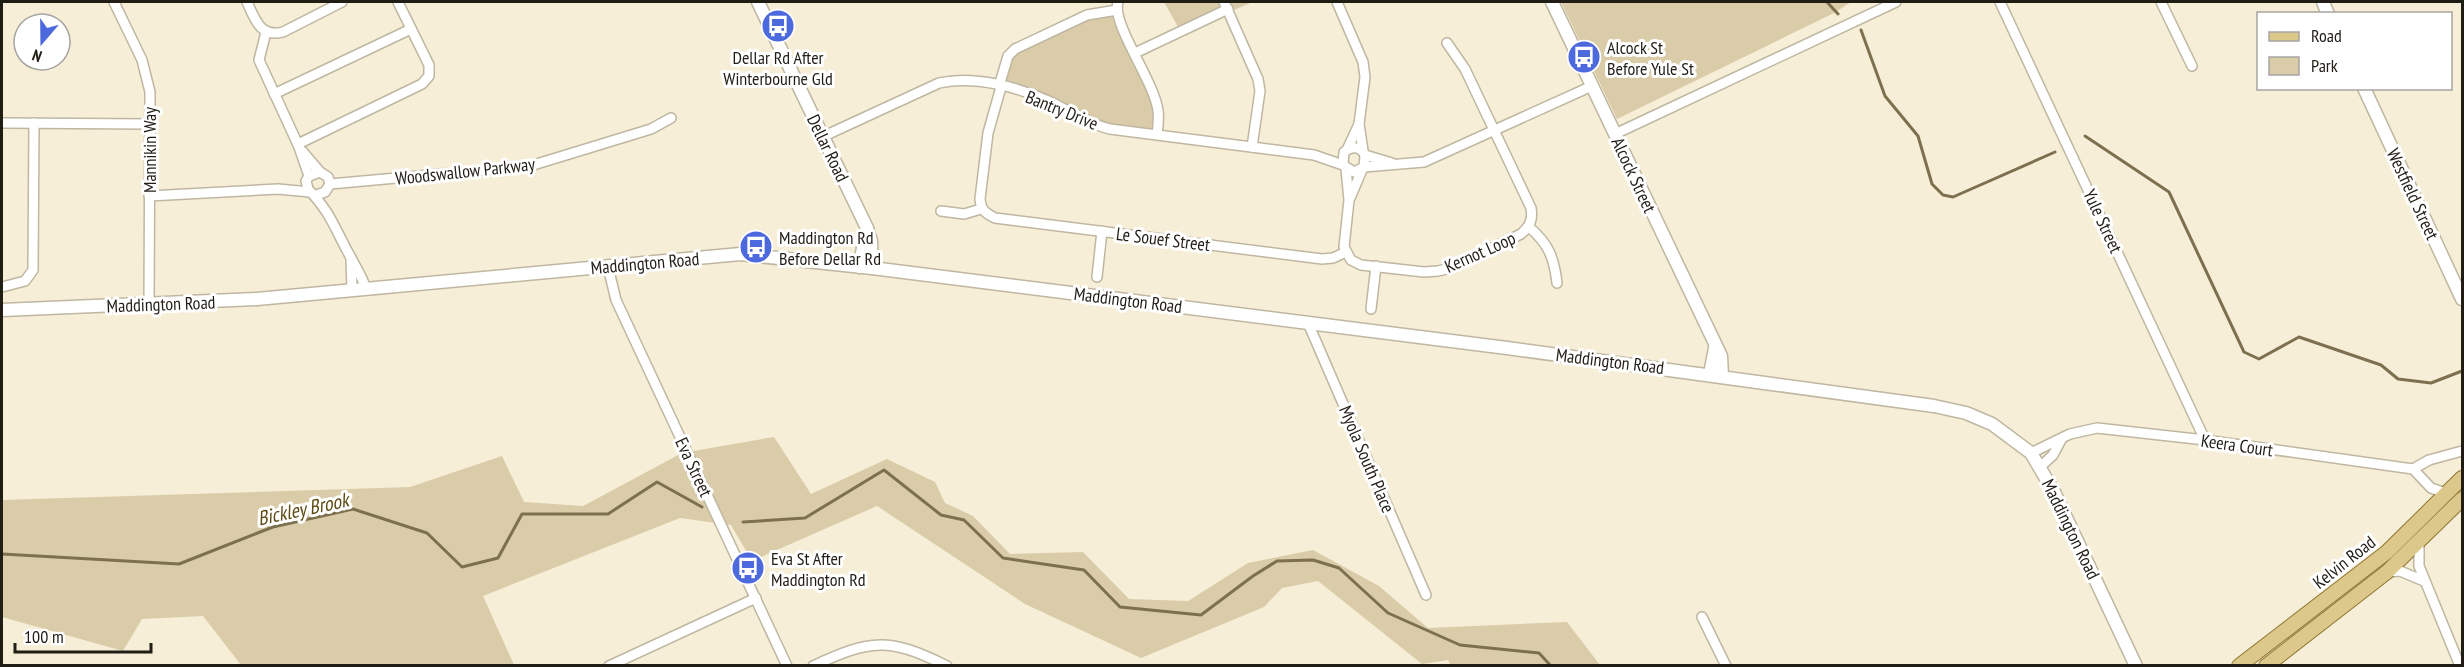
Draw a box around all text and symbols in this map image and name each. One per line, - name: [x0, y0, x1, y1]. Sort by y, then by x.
- bus stop icon: Dellar Rd After Winterbourne Gld: [760, 8, 796, 44]
- north arrow: [12, 12, 72, 72]
- legend: [2257, 12, 2452, 90]
- text: Road: [2311, 24, 2342, 47]
- place label: Alcock St Before Yule St: [1607, 36, 1694, 80]
- bus stop icon: Alcock St Before Yule St: [1566, 39, 1602, 75]
- text: N: [29, 45, 44, 67]
- place label: Dellar Rd After Winterbourne Gld: [723, 46, 833, 90]
- text: Park: [2311, 54, 2338, 77]
- street label: Bantry Drive: [1022, 85, 1102, 135]
- street label: Mannikin Way: [138, 107, 161, 193]
- street label: Dellar Road: [802, 111, 854, 185]
- street label: Alcock Street: [1607, 134, 1661, 216]
- street label: Westfield Street: [2382, 145, 2444, 243]
- street label: Woodswallow Parkway: [394, 152, 536, 190]
- street label: Yule Street: [2078, 185, 2128, 257]
- street label: Le Souef Street: [1115, 222, 1211, 256]
- place label: Maddington Rd Before Dellar Rd: [779, 226, 881, 270]
- street label: Kernot Loop: [1441, 226, 1519, 278]
- bus stop icon: Maddington Rd Before Dellar Rd: [738, 229, 774, 265]
- street label: Maddington Road: [590, 247, 700, 279]
- street label: Maddington Road: [1073, 282, 1183, 318]
- street label: Maddington Road: [106, 291, 216, 317]
- street label: Maddington Road: [1555, 343, 1665, 379]
- street label: Myola South Place: [1334, 402, 1400, 516]
- street label: Keera Court: [2200, 429, 2275, 461]
- street label: Eva Street: [670, 434, 718, 500]
- street label: Maddington Road: [2037, 475, 2105, 583]
- water label: Bickley Brook: [255, 486, 353, 531]
- street label: Kelvin Road: [2308, 530, 2380, 594]
- place label: Eva St After Maddington Rd: [771, 547, 866, 591]
- bus stop icon: Eva St After Maddington Rd: [730, 550, 766, 586]
- scale bar: [15, 616, 152, 654]
- text: 100 m: [24, 625, 64, 648]

